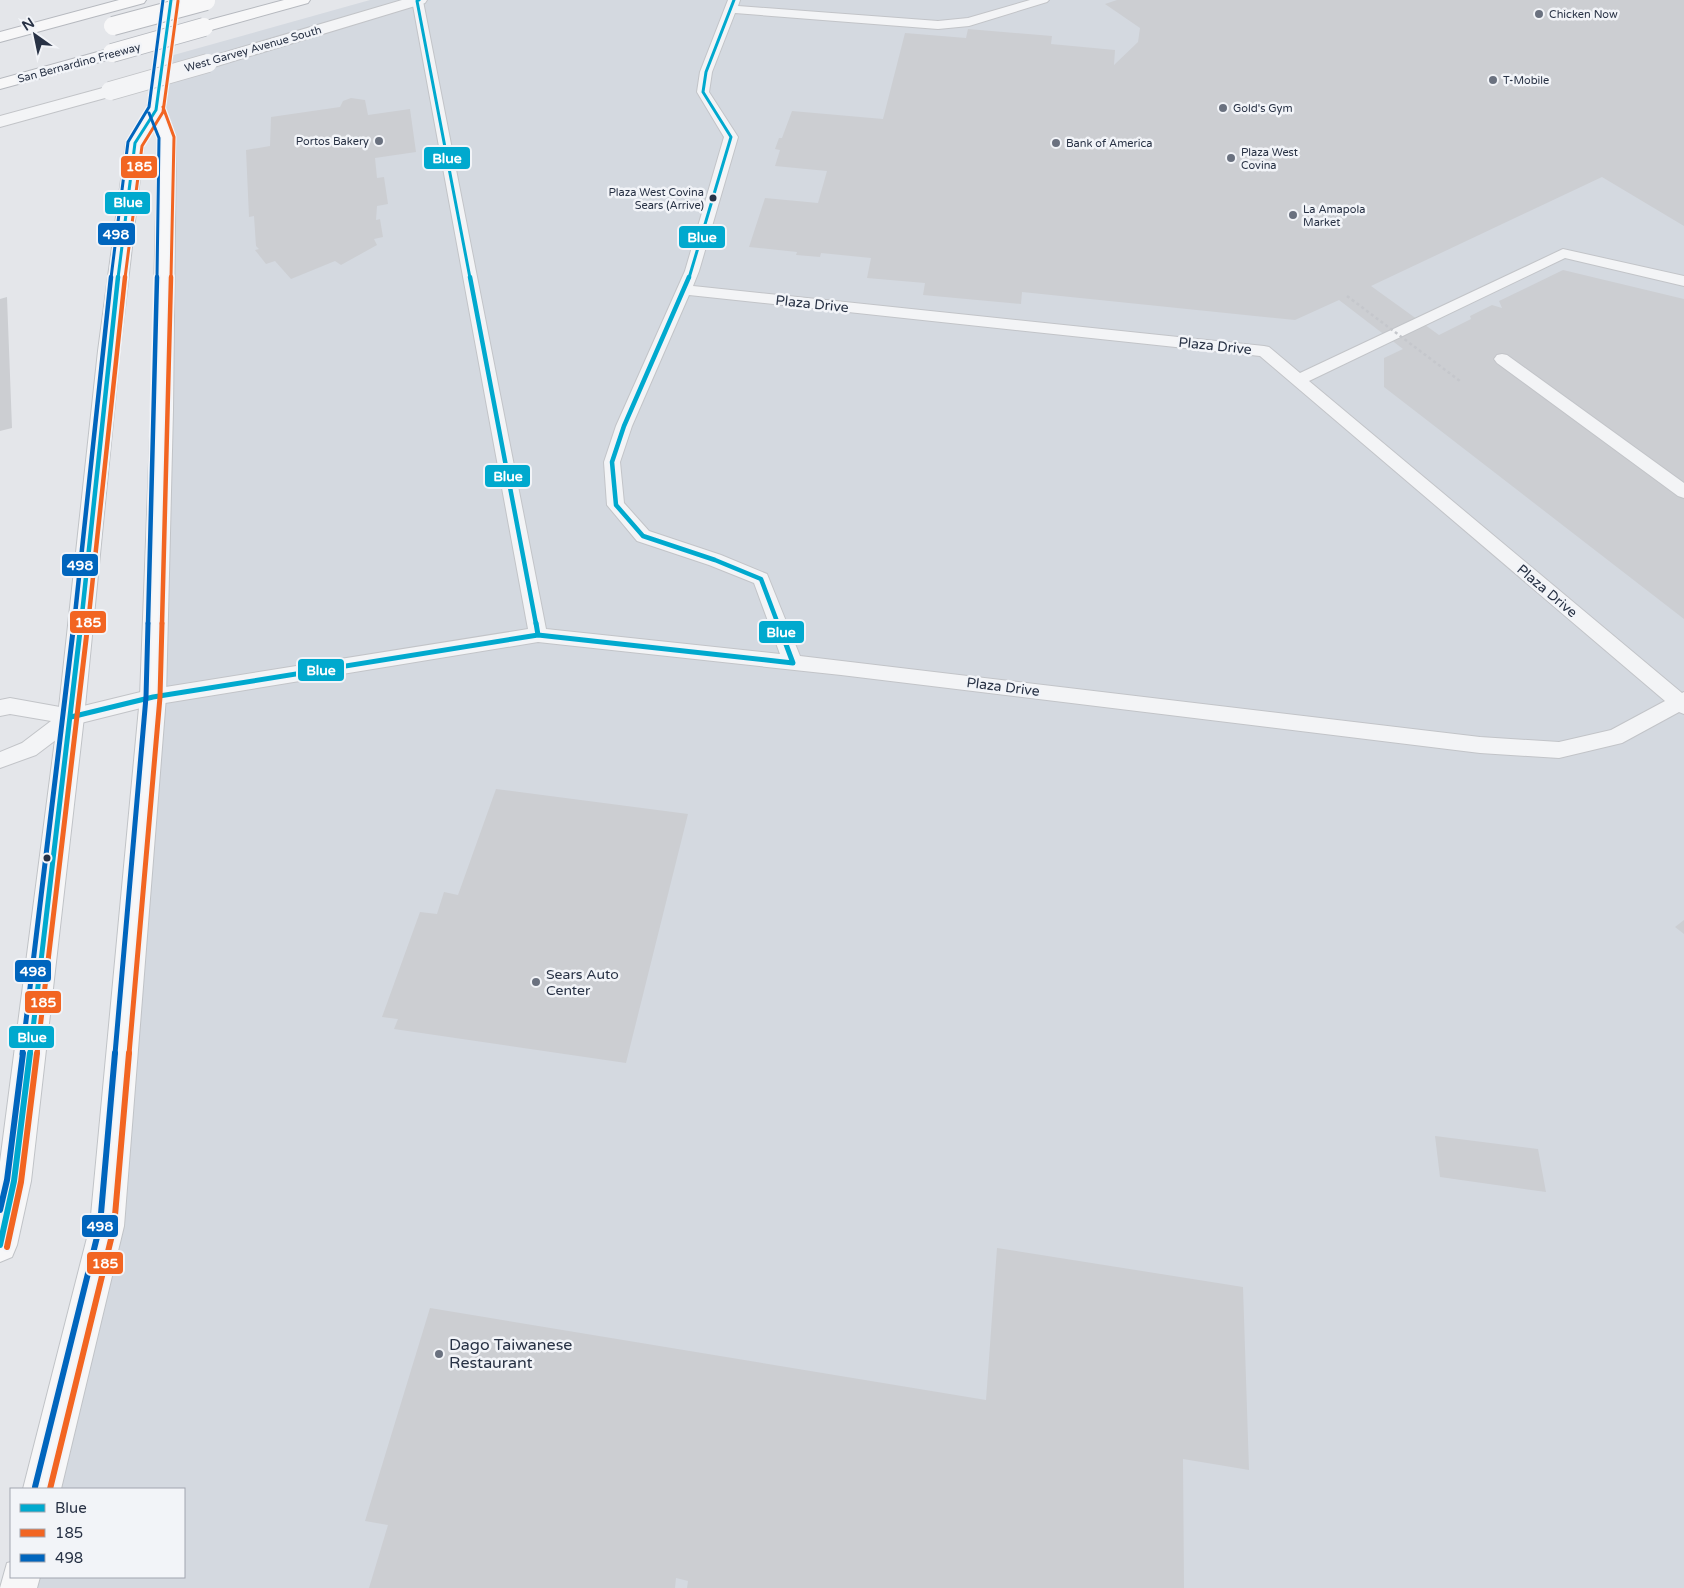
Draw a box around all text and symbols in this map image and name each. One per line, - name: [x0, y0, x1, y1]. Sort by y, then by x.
- marker: Chicken Now: [1533, 8, 1545, 20]
- place label: Chicken Now: [1549, 8, 1618, 21]
- north arrow: [10, 10, 60, 60]
- text: N: [19, 14, 38, 35]
- street label: West Garvey Avenue South: [183, 23, 323, 75]
- street label: San Bernardino Freeway: [16, 40, 142, 86]
- marker: T-Mobile: [1487, 74, 1499, 86]
- place label: T-Mobile: [1503, 74, 1549, 87]
- marker: Gold's Gym: [1217, 102, 1229, 114]
- place label: Gold's Gym: [1233, 102, 1293, 115]
- place label: Portos Bakery: [296, 135, 369, 148]
- marker: Portos Bakery: [373, 135, 385, 147]
- marker: Bank of America: [1050, 137, 1062, 149]
- place label: Bank of America: [1066, 137, 1153, 150]
- line badge: Blue: [423, 146, 471, 170]
- place label: Plaza West Covina: [1241, 146, 1298, 172]
- text: Blue: [432, 150, 462, 167]
- marker: Plaza West Covina: [1225, 152, 1237, 164]
- line badge: 185: [120, 155, 158, 179]
- text: 185: [126, 158, 152, 175]
- place label: Plaza West Covina Sears (Arrive): [609, 186, 704, 212]
- line badge: Blue: [104, 191, 151, 215]
- marker: Plaza West Covina Sears (Arrive): [708, 193, 718, 203]
- text: Blue: [113, 194, 143, 211]
- place label: La Amapola Market: [1303, 203, 1365, 229]
- marker: La Amapola Market: [1287, 209, 1299, 221]
- line badge: 498: [97, 222, 136, 246]
- line badge: Blue: [678, 225, 726, 249]
- text: 498: [103, 226, 129, 243]
- text: Blue: [687, 229, 717, 246]
- street label: Plaza Drive: [774, 292, 850, 316]
- street label: Plaza Drive: [1177, 334, 1253, 358]
- line badge: Blue: [484, 464, 531, 488]
- text: Blue: [493, 468, 523, 485]
- line badge: 498: [61, 553, 99, 577]
- text: 498: [67, 557, 93, 574]
- street label: Plaza Drive: [1513, 561, 1581, 621]
- line badge: 185: [69, 610, 107, 634]
- text: 185: [75, 614, 101, 631]
- line badge: Blue: [758, 620, 805, 644]
- text: Blue: [766, 624, 796, 641]
- line badge: Blue: [297, 658, 345, 682]
- text: Blue: [306, 662, 336, 679]
- street label: Plaza Drive: [965, 674, 1041, 700]
- unlabelled marker: [42, 853, 52, 863]
- line badge: 498: [14, 959, 52, 983]
- text: 498: [20, 963, 46, 980]
- place label: Sears Auto Center: [546, 966, 619, 999]
- marker: Sears Auto Center: [530, 976, 542, 988]
- line badge: 185: [24, 990, 62, 1014]
- text: 185: [30, 994, 56, 1011]
- line badge: Blue: [8, 1025, 55, 1049]
- text: Blue: [17, 1029, 47, 1046]
- line badge: 498: [81, 1214, 119, 1238]
- text: 498: [87, 1218, 113, 1235]
- line badge: 185: [86, 1251, 124, 1275]
- text: 185: [92, 1255, 118, 1272]
- place label: Dago Taiwanese Restaurant: [449, 1335, 572, 1373]
- marker: Dago Taiwanese Restaurant: [433, 1348, 445, 1360]
- legend: [10, 1488, 185, 1578]
- text: Blue: [55, 1499, 87, 1517]
- text: 185: [55, 1524, 83, 1542]
- text: 498: [55, 1549, 83, 1567]

